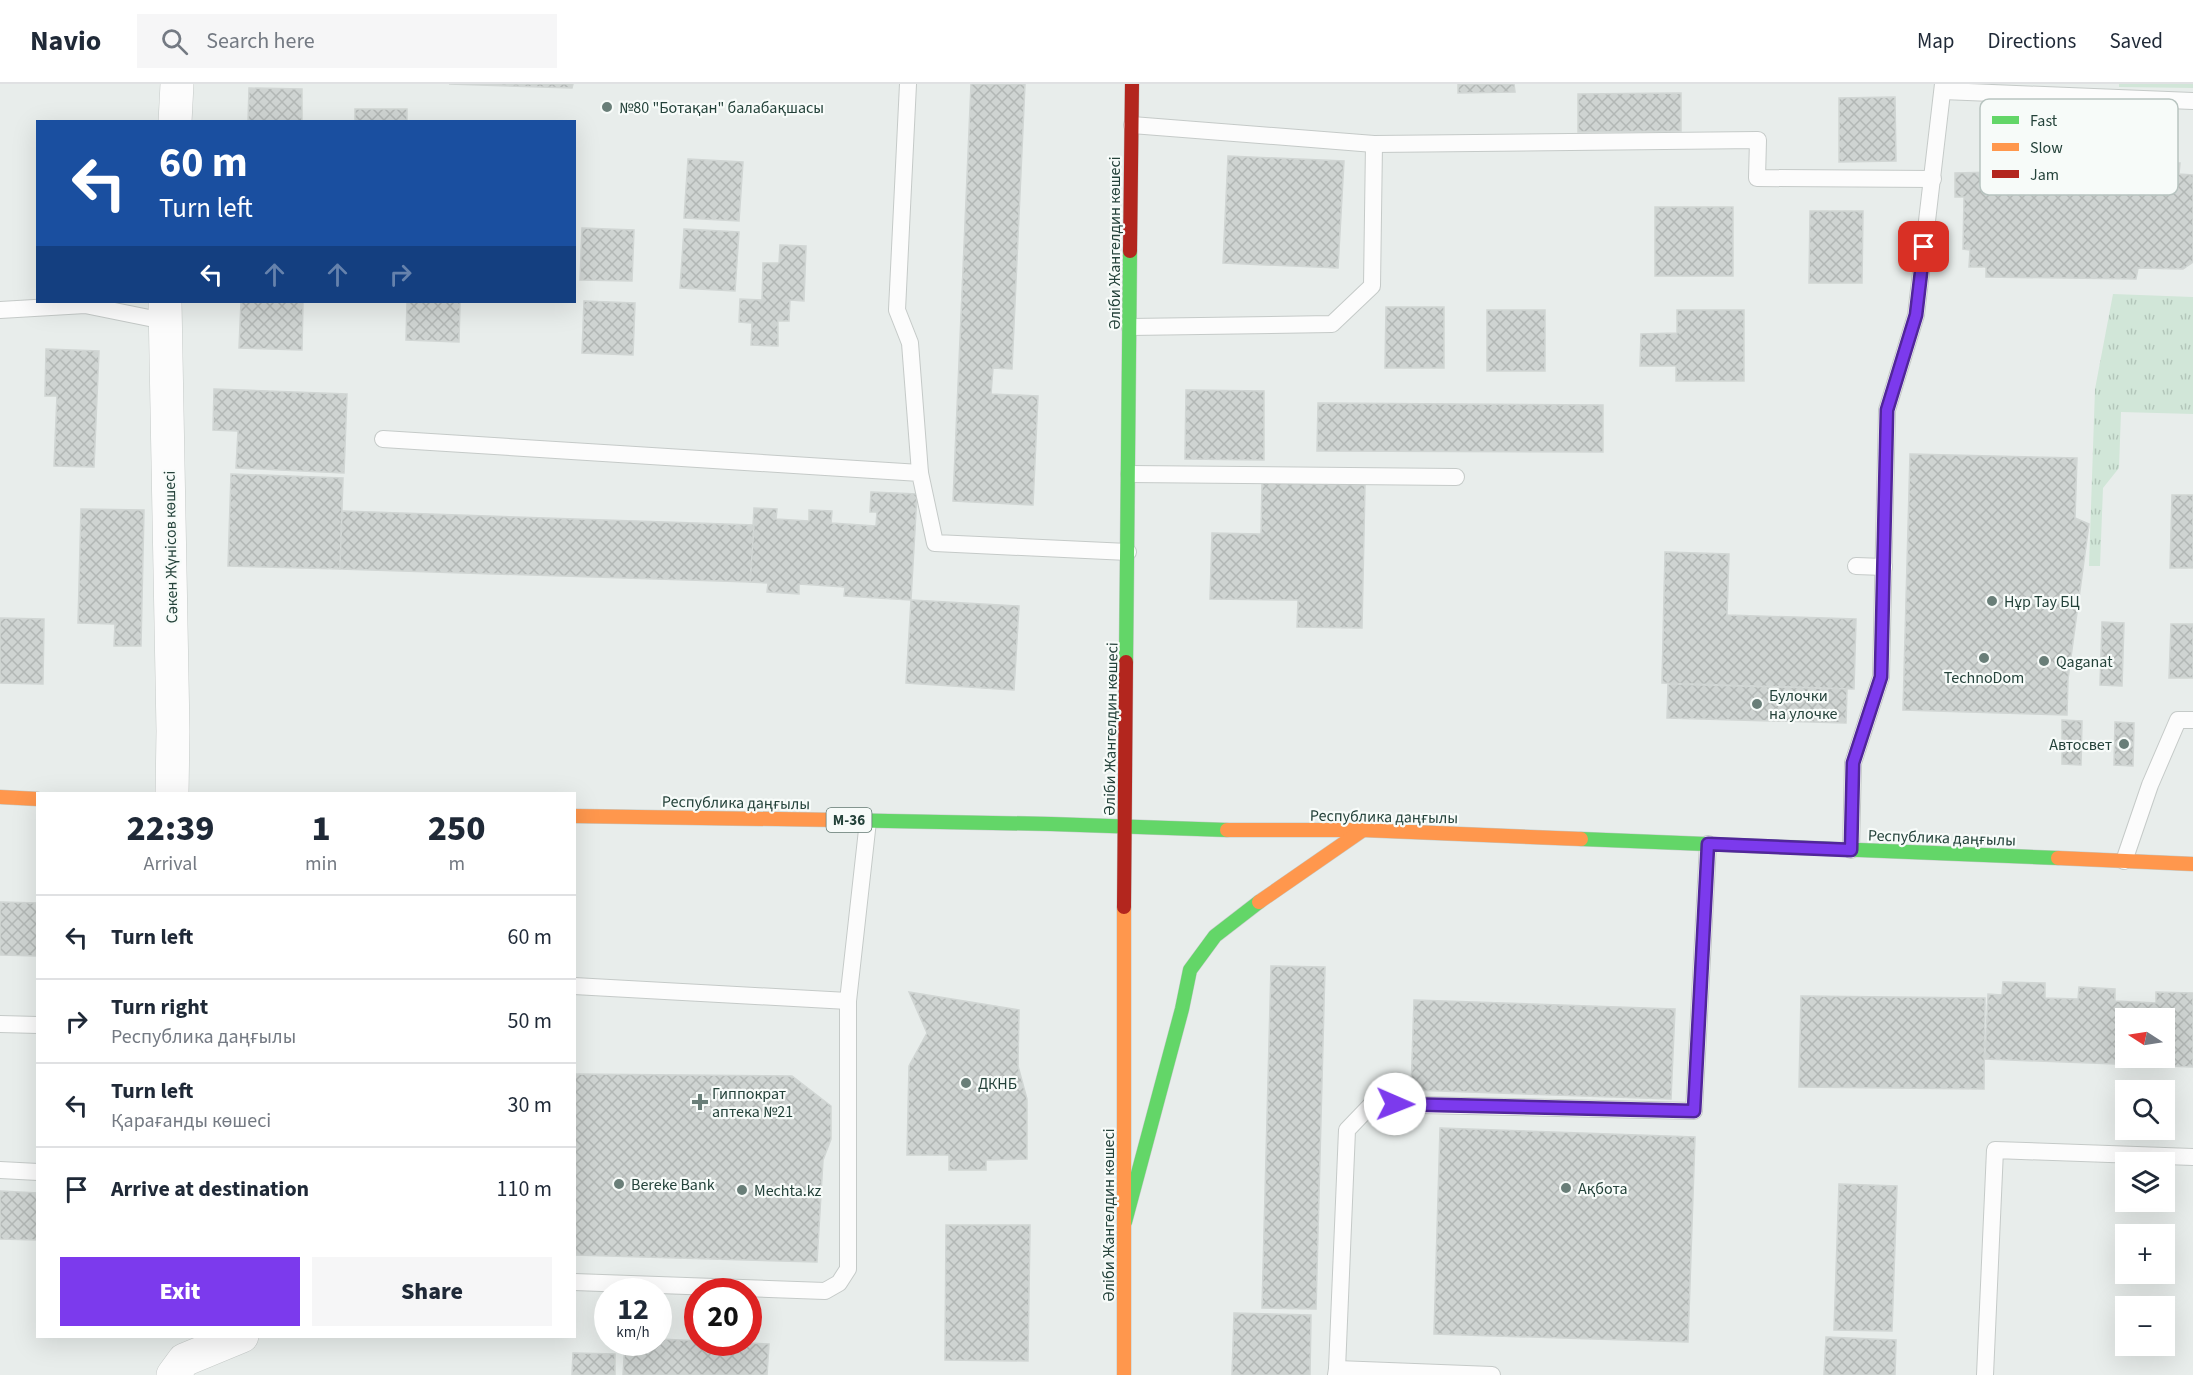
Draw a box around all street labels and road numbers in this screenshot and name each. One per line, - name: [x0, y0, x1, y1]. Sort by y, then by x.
- street label: Әліби Жангелдин көшесі: [1104, 156, 1126, 330]
- street label: Сәкен Жүнісов көшесі: [159, 470, 183, 623]
- street label: Әліби Жангелдин көшесі: [1098, 642, 1124, 816]
- street label: Республика даңғылы: [662, 791, 810, 815]
- street label: Республика даңғылы: [1310, 805, 1458, 829]
- road number: M-36: [826, 808, 872, 832]
- street label: Республика даңғылы: [1868, 824, 2016, 852]
- street label: Әліби Жангелдин көшесі: [1098, 1128, 1120, 1302]

